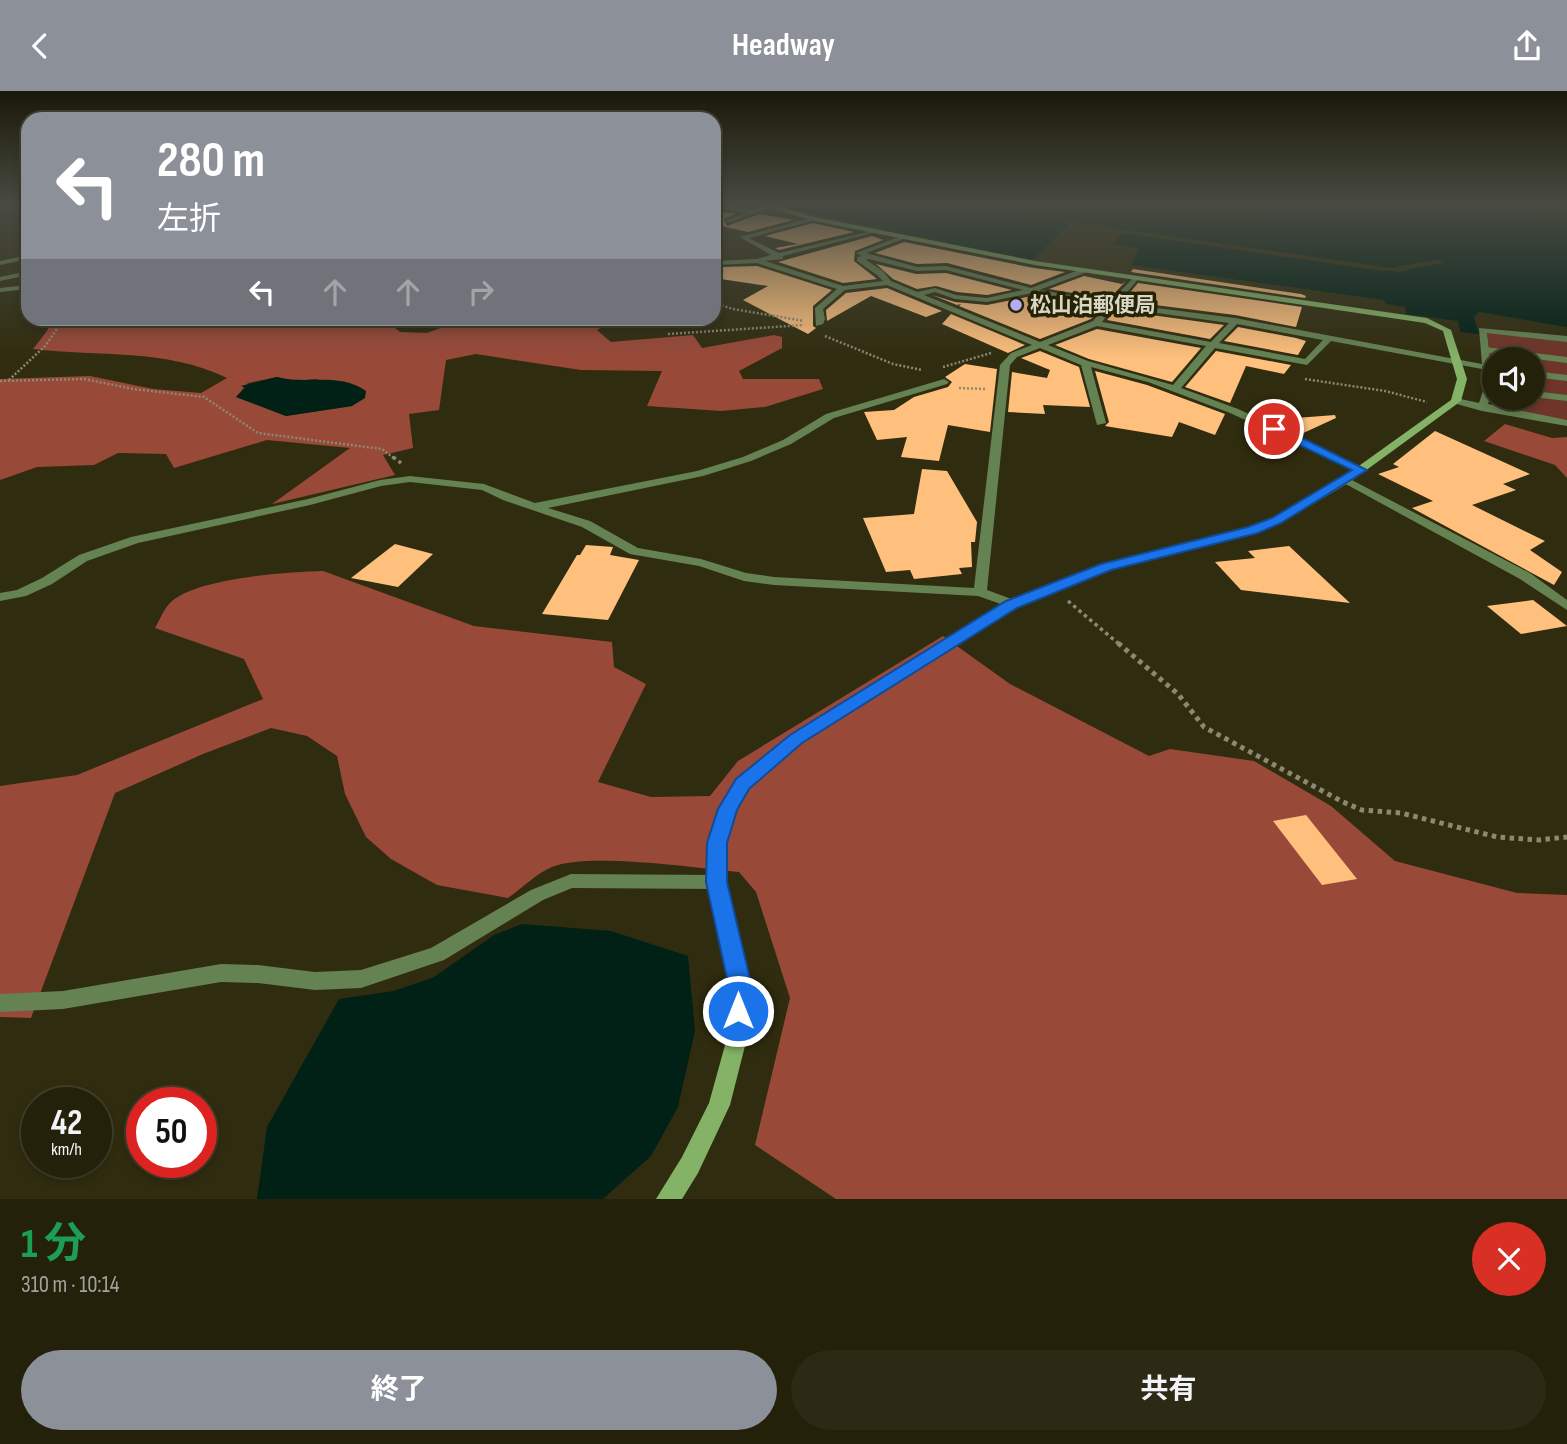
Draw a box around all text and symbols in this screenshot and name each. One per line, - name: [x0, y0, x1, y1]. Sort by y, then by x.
- text: Headway: [732, 26, 835, 65]
- icon: back: [21, 27, 59, 65]
- icon: share: [1508, 27, 1546, 65]
- text: 280 m: [157, 132, 265, 191]
- icon: left: [42, 140, 133, 231]
- text: 左折: [157, 200, 221, 239]
- icon: left: [243, 273, 281, 311]
- icon: ahead: [316, 273, 354, 311]
- icon: ahead: [389, 273, 427, 311]
- icon: right: [462, 273, 500, 311]
- place label: 松山泊郵便局: [1030, 293, 1156, 318]
- marker: 松山泊郵便局: [1008, 297, 1024, 313]
- map controls: [1482, 347, 1545, 410]
- button: sound: [1482, 347, 1545, 410]
- pin: [1244, 399, 1304, 459]
- icon: arrive: [1255, 410, 1293, 448]
- position arrow: [701, 974, 775, 1048]
- speed limit sign: 50: [126, 1087, 217, 1178]
- text: 42: [51, 1102, 82, 1145]
- text: km/h: [51, 1139, 82, 1160]
- text: 1 分: [21, 1219, 86, 1270]
- button: close: [1472, 1222, 1546, 1296]
- text: 310 m · 10:14: [21, 1271, 119, 1299]
- button: 終了: [21, 1350, 777, 1430]
- button: 共有: [791, 1350, 1546, 1430]

